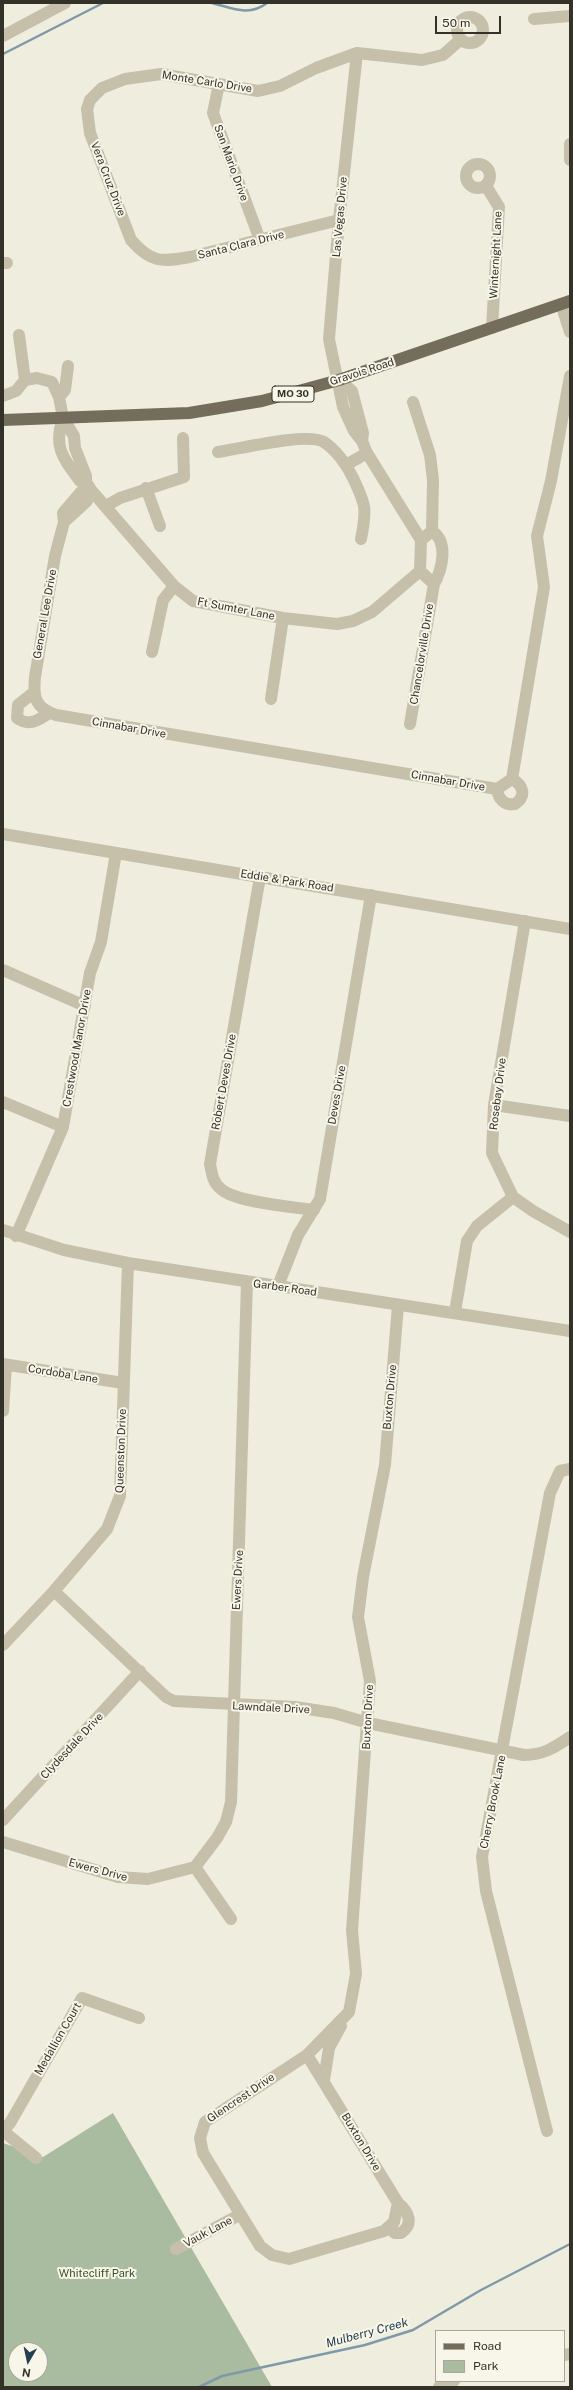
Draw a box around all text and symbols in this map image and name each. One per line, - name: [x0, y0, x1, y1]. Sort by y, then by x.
- scale bar: [437, 8, 503, 34]
- text: 50 m: [442, 16, 470, 30]
- street label: Monte Carlo Drive: [161, 68, 253, 96]
- street label: San Mario Drive: [211, 123, 251, 203]
- street label: Vera Cruz Drive: [88, 140, 128, 218]
- street label: Las Vegas Drive: [330, 176, 350, 258]
- street label: Winternight Lane: [487, 211, 505, 299]
- street label: Santa Clara Drive: [196, 228, 286, 262]
- street label: Gravois Road: [328, 355, 396, 389]
- road number: MO 30: [272, 386, 314, 402]
- street label: General Lee Drive: [31, 568, 59, 660]
- street label: Ft Sumter Lane: [196, 595, 276, 623]
- street label: Chancelorville Drive: [408, 603, 436, 705]
- street label: Cinnabar Drive: [91, 715, 167, 741]
- street label: Cinnabar Drive: [410, 768, 486, 794]
- street label: Eddie & Park Road: [239, 867, 335, 895]
- street label: Crestwood Manor Drive: [60, 988, 94, 1108]
- street label: Robert Deves Drive: [209, 1033, 239, 1131]
- street label: Rosebay Drive: [487, 1057, 509, 1131]
- street label: Deves Drive: [325, 1064, 349, 1126]
- street label: Garber Road: [252, 1277, 318, 1299]
- street label: Cordoba Lane: [27, 1362, 99, 1386]
- street label: Buxton Drive: [381, 1364, 399, 1430]
- street label: Queenston Drive: [113, 1409, 129, 1493]
- street label: Ewers Drive: [230, 1550, 246, 1610]
- street label: Buxton Drive: [360, 1684, 376, 1750]
- street label: Lawndale Drive: [232, 1699, 310, 1717]
- street label: Clydesdale Drive: [38, 1710, 106, 1782]
- street label: Cherry Brook Lane: [477, 1754, 509, 1850]
- street label: Ewers Drive: [67, 1856, 129, 1884]
- street label: Medallion Court: [32, 2000, 84, 2078]
- street label: Glencrest Drive: [205, 2071, 277, 2125]
- street label: Buxton Drive: [338, 2111, 384, 2173]
- street label: Vauk Lane: [181, 2214, 235, 2250]
- park label: Whitecliff Park: [59, 2267, 135, 2281]
- water label: Mulberry Creek: [324, 2315, 410, 2351]
- legend: [435, 2330, 565, 2382]
- text: Road: [473, 2339, 501, 2353]
- north arrow: [8, 2342, 48, 2382]
- text: Park: [473, 2359, 499, 2373]
- text: N: [21, 2366, 31, 2379]

